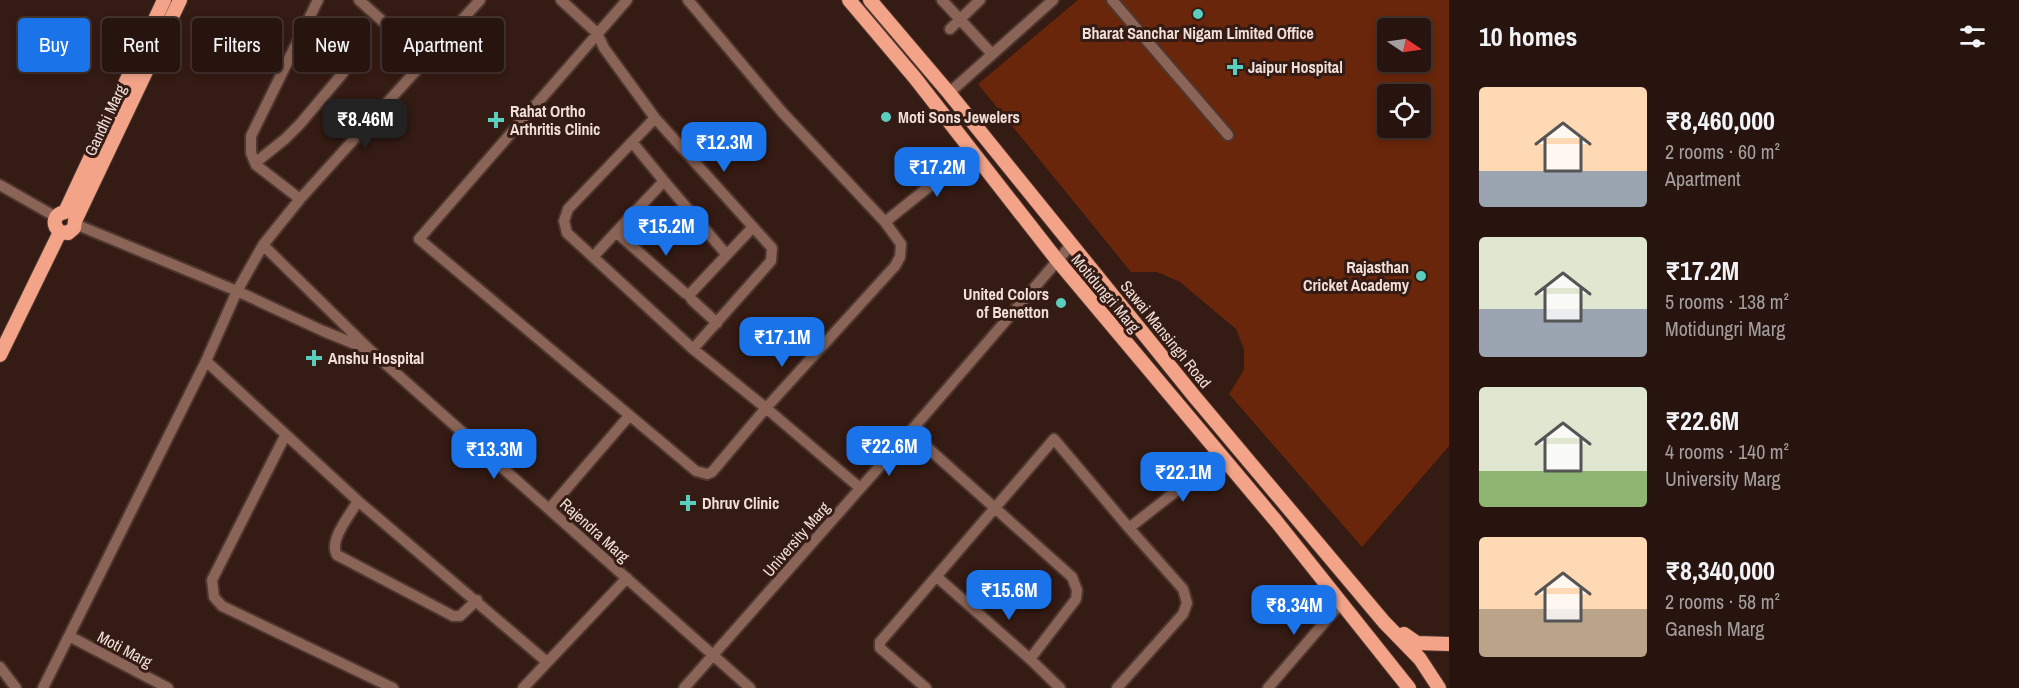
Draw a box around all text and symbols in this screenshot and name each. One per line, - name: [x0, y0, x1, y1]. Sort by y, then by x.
- marker: Bharat Sanchar Nigam Limited Office: [1191, 7, 1205, 21]
- chip: Buy: [18, 18, 90, 72]
- chip: Rent: [102, 18, 180, 72]
- chip: Filters: [192, 18, 282, 72]
- chip: New: [294, 18, 370, 72]
- chip: Apartment: [382, 18, 504, 72]
- north arrow: [1377, 18, 1431, 72]
- map controls: [1377, 18, 1431, 138]
- text: 10 homes: [1479, 19, 1577, 54]
- icon: filters: [1956, 20, 1989, 53]
- place label: Bharat Sanchar Nigam Limited Office: [1082, 22, 1314, 44]
- place label: Jaipur Hospital: [1248, 56, 1343, 78]
- marker: Jaipur Hospital: [1226, 58, 1244, 76]
- street label: Gandhi Marg: [79, 80, 131, 159]
- button: locate: [1377, 84, 1431, 138]
- pin: ₹8.46M: [316, 99, 414, 150]
- place label: Rahat Ortho Arthritis Clinic: [510, 100, 600, 140]
- text: ₹8,460,000: [1665, 103, 1775, 138]
- text: ₹8.46M: [336, 105, 394, 132]
- place label: Moti Sons Jewelers: [898, 106, 1020, 128]
- marker: Moti Sons Jewelers: [879, 110, 893, 124]
- marker: Rahat Ortho Arthritis Clinic: [487, 111, 505, 129]
- icon: home: [1527, 111, 1599, 183]
- pin: ₹12.3M: [675, 122, 773, 173]
- text: ₹12.3M: [695, 128, 753, 155]
- text: 2 rooms · 60 m²: [1665, 138, 1780, 165]
- pin: ₹17.2M: [888, 147, 986, 198]
- text: ₹17.2M: [908, 153, 966, 180]
- text: Apartment: [1665, 165, 1741, 192]
- pin: ₹15.2M: [617, 206, 715, 257]
- text: ₹15.2M: [637, 212, 695, 239]
- street label: Motidungri Marg: [1067, 249, 1146, 337]
- text: ₹17.2M: [1665, 253, 1739, 288]
- place label: Rajasthan Cricket Academy: [1303, 256, 1410, 296]
- icon: home: [1527, 261, 1599, 333]
- marker: Rajasthan Cricket Academy: [1414, 269, 1428, 283]
- street label: Sawai Mansingh Road: [1116, 275, 1216, 393]
- place label: United Colors of Benetton: [963, 283, 1049, 323]
- text: 5 rooms · 138 m²: [1665, 288, 1789, 315]
- marker: United Colors of Benetton: [1054, 296, 1068, 310]
- text: Motidungri Marg: [1665, 315, 1785, 342]
- pin: ₹17.1M: [733, 317, 831, 368]
- text: ₹17.1M: [753, 323, 811, 350]
- place label: Anshu Hospital: [328, 347, 424, 369]
- marker: Anshu Hospital: [305, 349, 323, 367]
- text: ₹22.6M: [1665, 403, 1739, 438]
- icon: home: [1527, 411, 1599, 483]
- pin: ₹22.6M: [840, 426, 938, 477]
- pin: ₹13.3M: [445, 429, 543, 480]
- text: ₹22.6M: [860, 432, 918, 459]
- text: ₹13.3M: [465, 435, 523, 462]
- text: 4 rooms · 140 m²: [1665, 438, 1789, 465]
- pin: ₹22.1M: [1134, 452, 1232, 503]
- text: ₹22.1M: [1154, 458, 1212, 485]
- text: University Marg: [1665, 465, 1781, 492]
- place label: Dhruv Clinic: [702, 492, 779, 514]
- street label: Rajendra Marg: [555, 493, 635, 568]
- marker: Dhruv Clinic: [679, 494, 697, 512]
- street label: University Marg: [757, 496, 835, 581]
- text: ₹8,340,000: [1665, 553, 1775, 588]
- icon: home: [1527, 561, 1599, 633]
- pin: ₹15.6M: [960, 570, 1058, 621]
- text: ₹15.6M: [980, 576, 1038, 603]
- pin: ₹8.34M: [1245, 585, 1343, 636]
- text: 2 rooms · 58 m²: [1665, 588, 1780, 615]
- text: ₹8.34M: [1265, 591, 1323, 618]
- text: Ganesh Marg: [1665, 615, 1764, 642]
- street label: Moti Marg: [94, 625, 157, 673]

